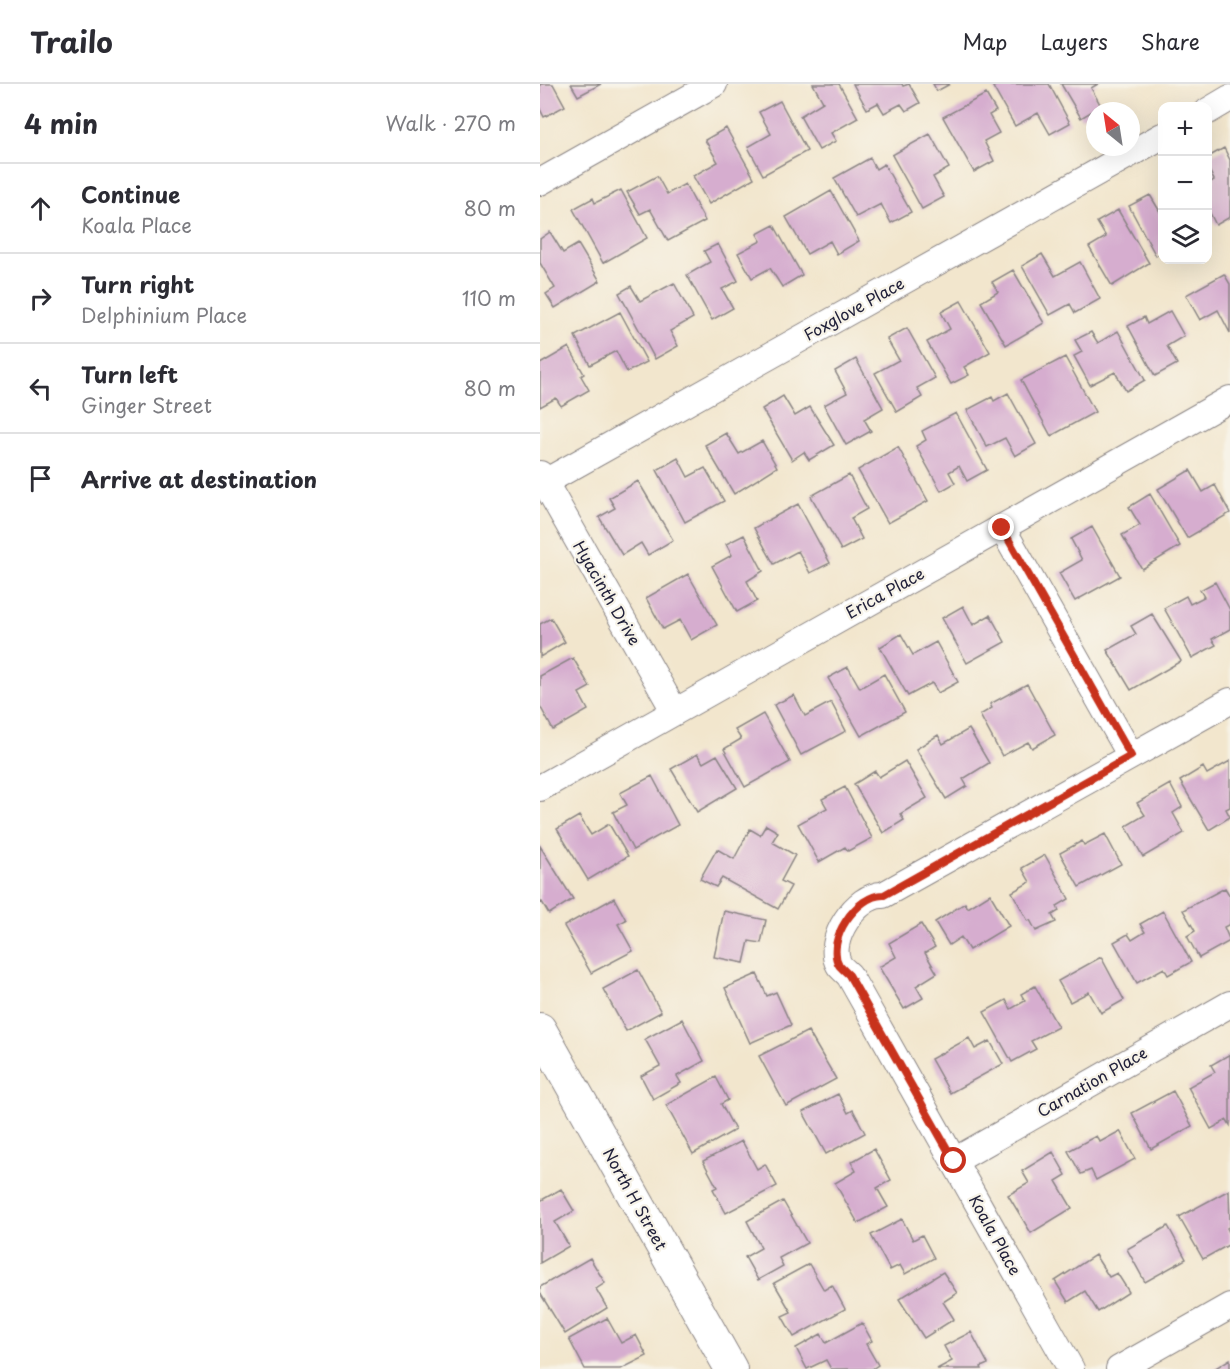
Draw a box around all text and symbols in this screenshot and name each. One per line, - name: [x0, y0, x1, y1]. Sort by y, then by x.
- text: Trailo: [30, 20, 113, 63]
- text: Map: [963, 25, 1007, 57]
- text: Layers: [1040, 25, 1108, 57]
- text: Share: [1141, 25, 1200, 57]
- north arrow: [1086, 102, 1140, 156]
- map controls: [1158, 102, 1212, 264]
- button: +: [1158, 102, 1212, 156]
- text: 4 min: [24, 104, 98, 143]
- text: Walk · 270 m: [385, 108, 516, 138]
- button: −: [1158, 156, 1212, 210]
- text: Continue: [81, 177, 180, 210]
- icon: ahead: [24, 192, 57, 225]
- text: 80 m: [464, 193, 516, 223]
- text: Koala Place: [81, 210, 192, 240]
- button: layers: [1158, 210, 1212, 264]
- text: Turn right: [81, 267, 194, 300]
- street label: Foxglove Place: [799, 271, 908, 346]
- icon: right: [24, 282, 57, 315]
- text: 110 m: [462, 283, 516, 313]
- text: Delphinium Place: [81, 300, 247, 330]
- text: Turn left: [81, 357, 178, 390]
- icon: left: [24, 372, 57, 405]
- text: 80 m: [464, 373, 516, 403]
- text: Ginger Street: [81, 390, 212, 420]
- icon: arrive: [24, 462, 57, 495]
- text: Arrive at destination: [81, 462, 317, 495]
- route end: [988, 514, 1014, 540]
- street label: Hyacinth Drive: [568, 536, 648, 649]
- street label: Erica Place: [841, 561, 928, 624]
- street label: Carnation Place: [1032, 1040, 1151, 1122]
- street label: North H Street: [598, 1143, 674, 1254]
- route start: [940, 1147, 966, 1173]
- street label: Koala Place: [964, 1190, 1028, 1279]

